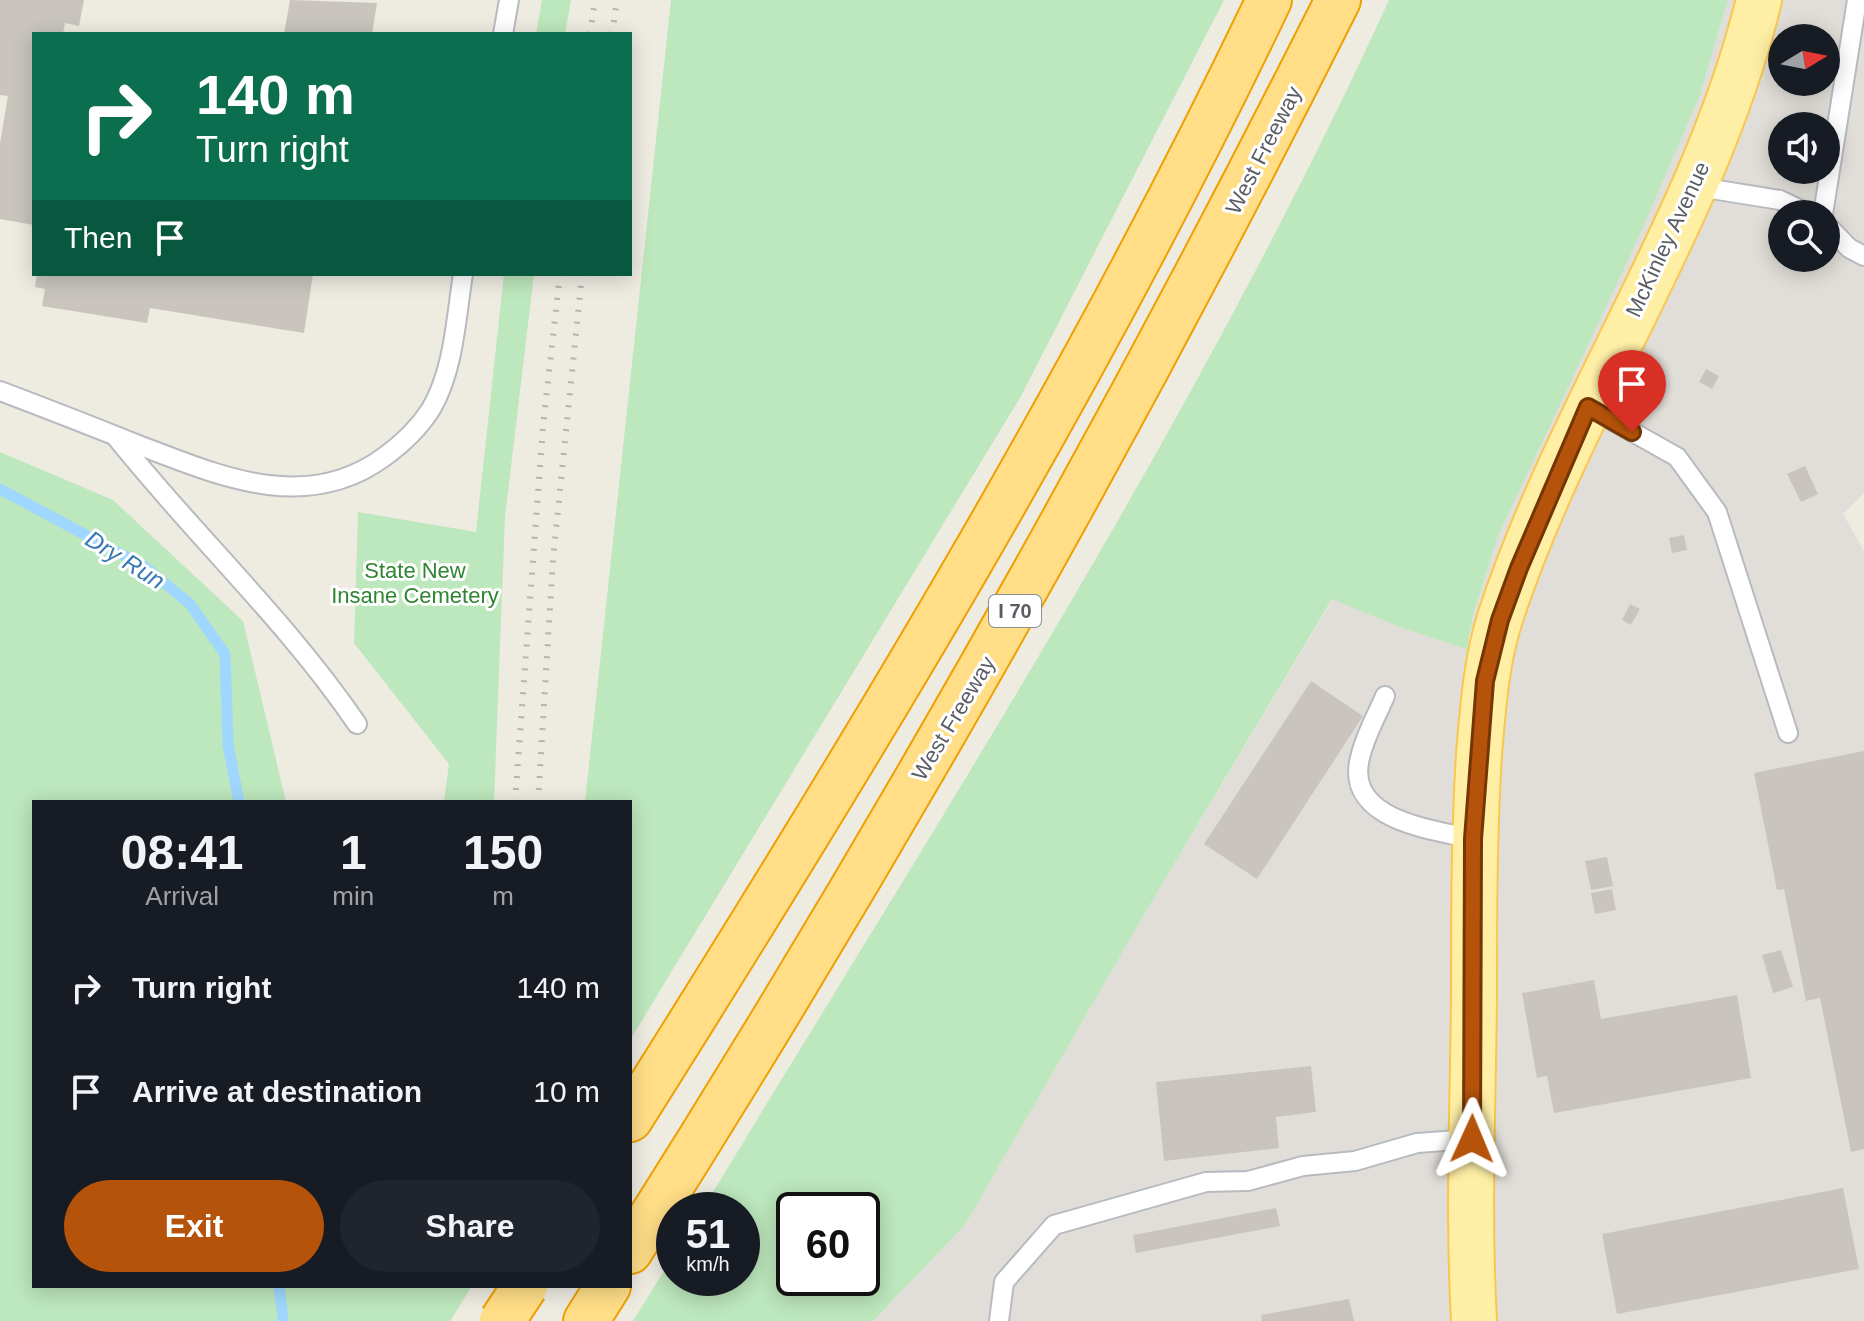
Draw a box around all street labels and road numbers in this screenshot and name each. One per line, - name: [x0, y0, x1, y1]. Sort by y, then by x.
- street label: West Freeway: [1220, 82, 1306, 218]
- street label: McKinley Avenue: [1621, 158, 1714, 321]
- road number: I 70: [989, 595, 1041, 627]
- street label: West Freeway: [907, 652, 1000, 785]

